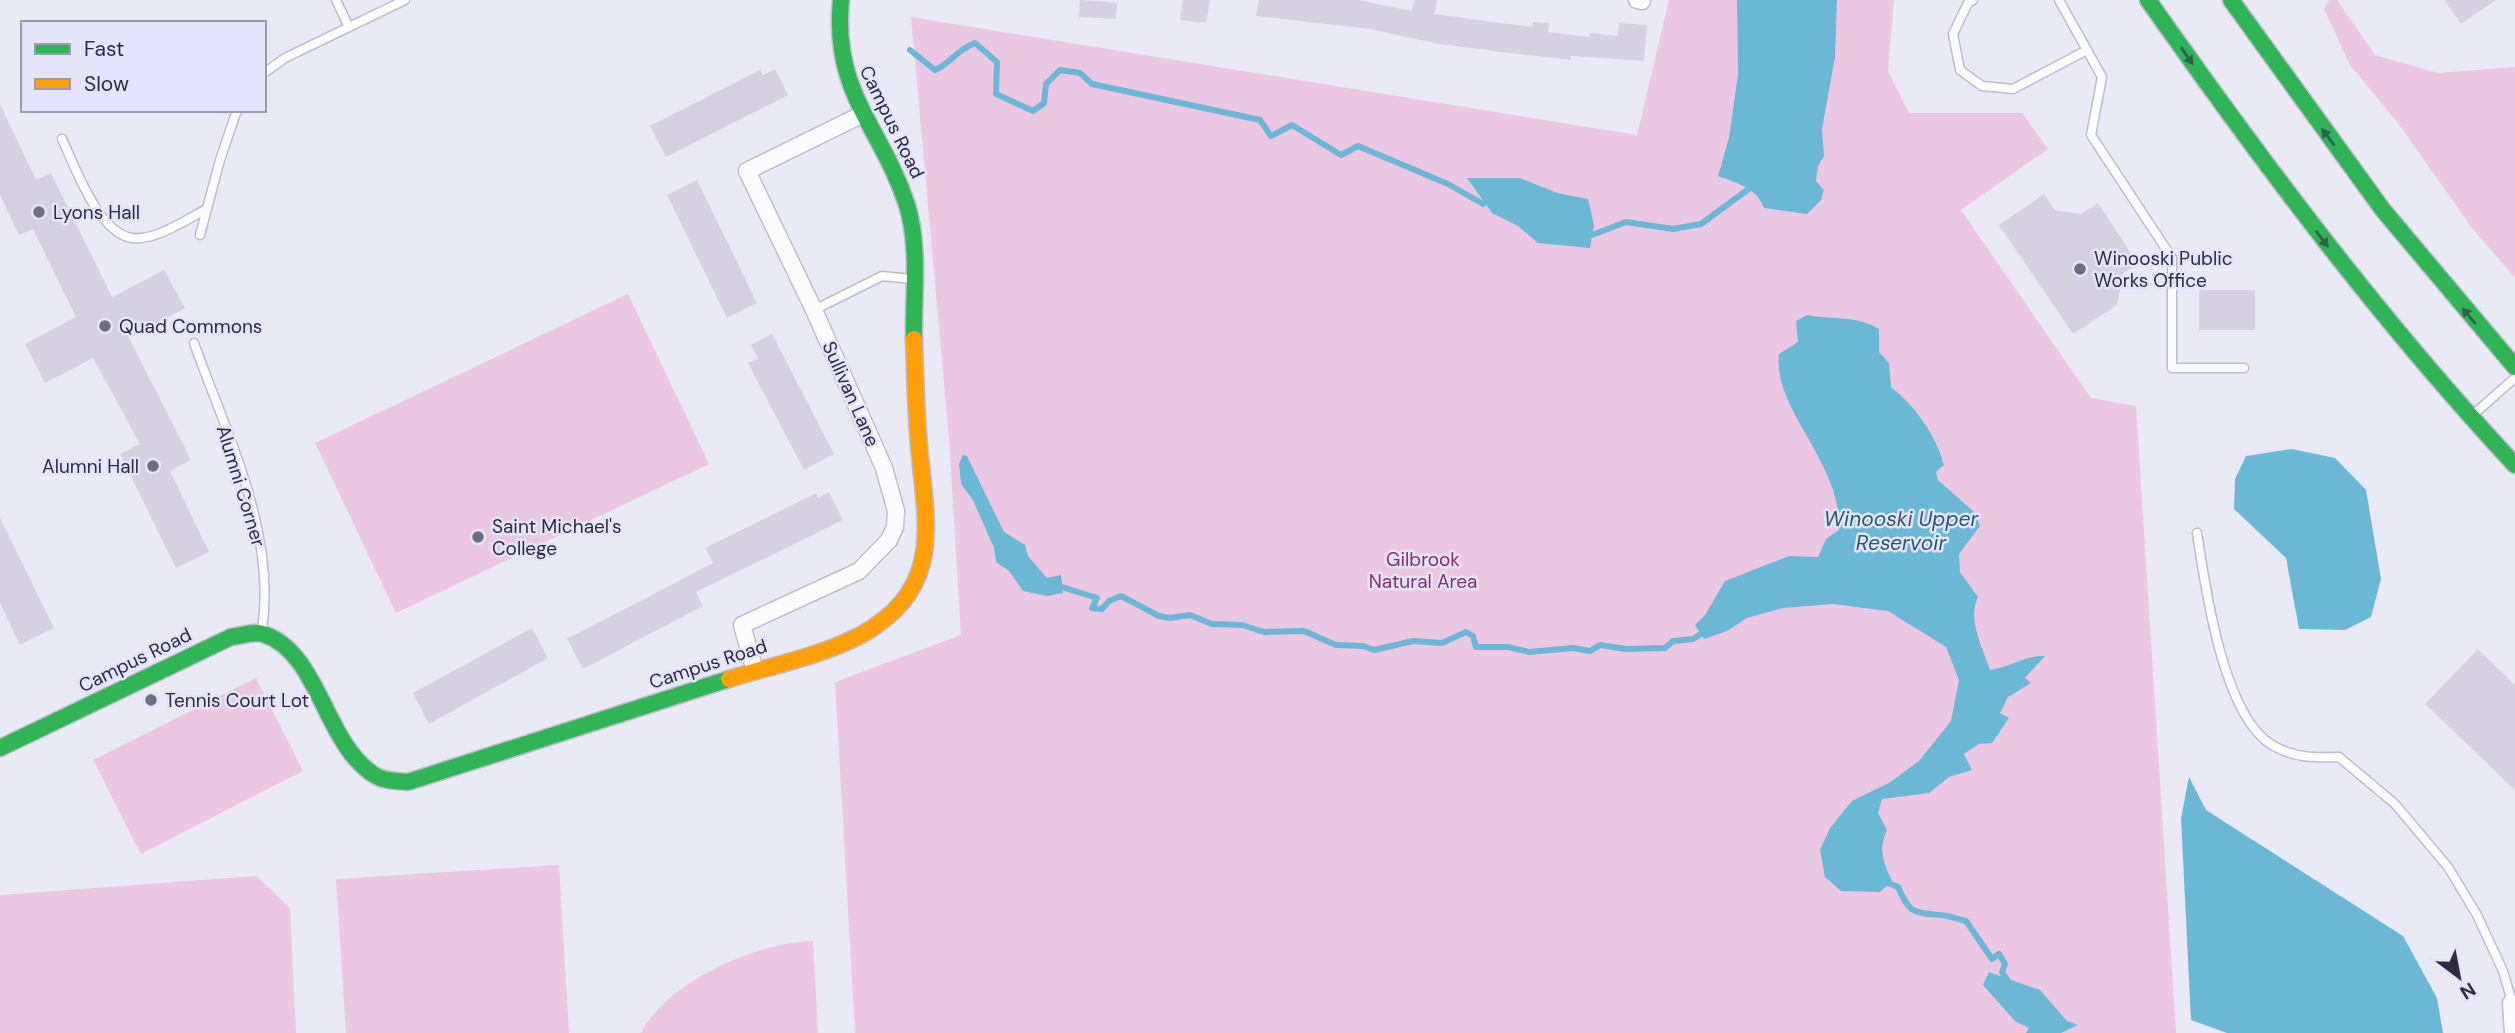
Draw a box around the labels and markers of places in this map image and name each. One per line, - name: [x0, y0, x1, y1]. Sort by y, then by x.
- place label: Lyons Hall: [53, 200, 140, 225]
- marker: Lyons Hall: [31, 204, 47, 220]
- place label: Winooski Public Works Office: [2094, 246, 2233, 293]
- marker: Winooski Public Works Office: [2072, 261, 2088, 277]
- place label: Quad Commons: [119, 314, 262, 339]
- marker: Quad Commons: [97, 318, 113, 334]
- place label: Alumni Hall: [42, 454, 139, 479]
- marker: Alumni Hall: [145, 458, 161, 474]
- place label: Saint Michael's College: [492, 514, 622, 561]
- marker: Saint Michael's College: [470, 529, 486, 545]
- place label: Tennis Court Lot: [165, 688, 309, 713]
- marker: Tennis Court Lot: [143, 692, 159, 708]

